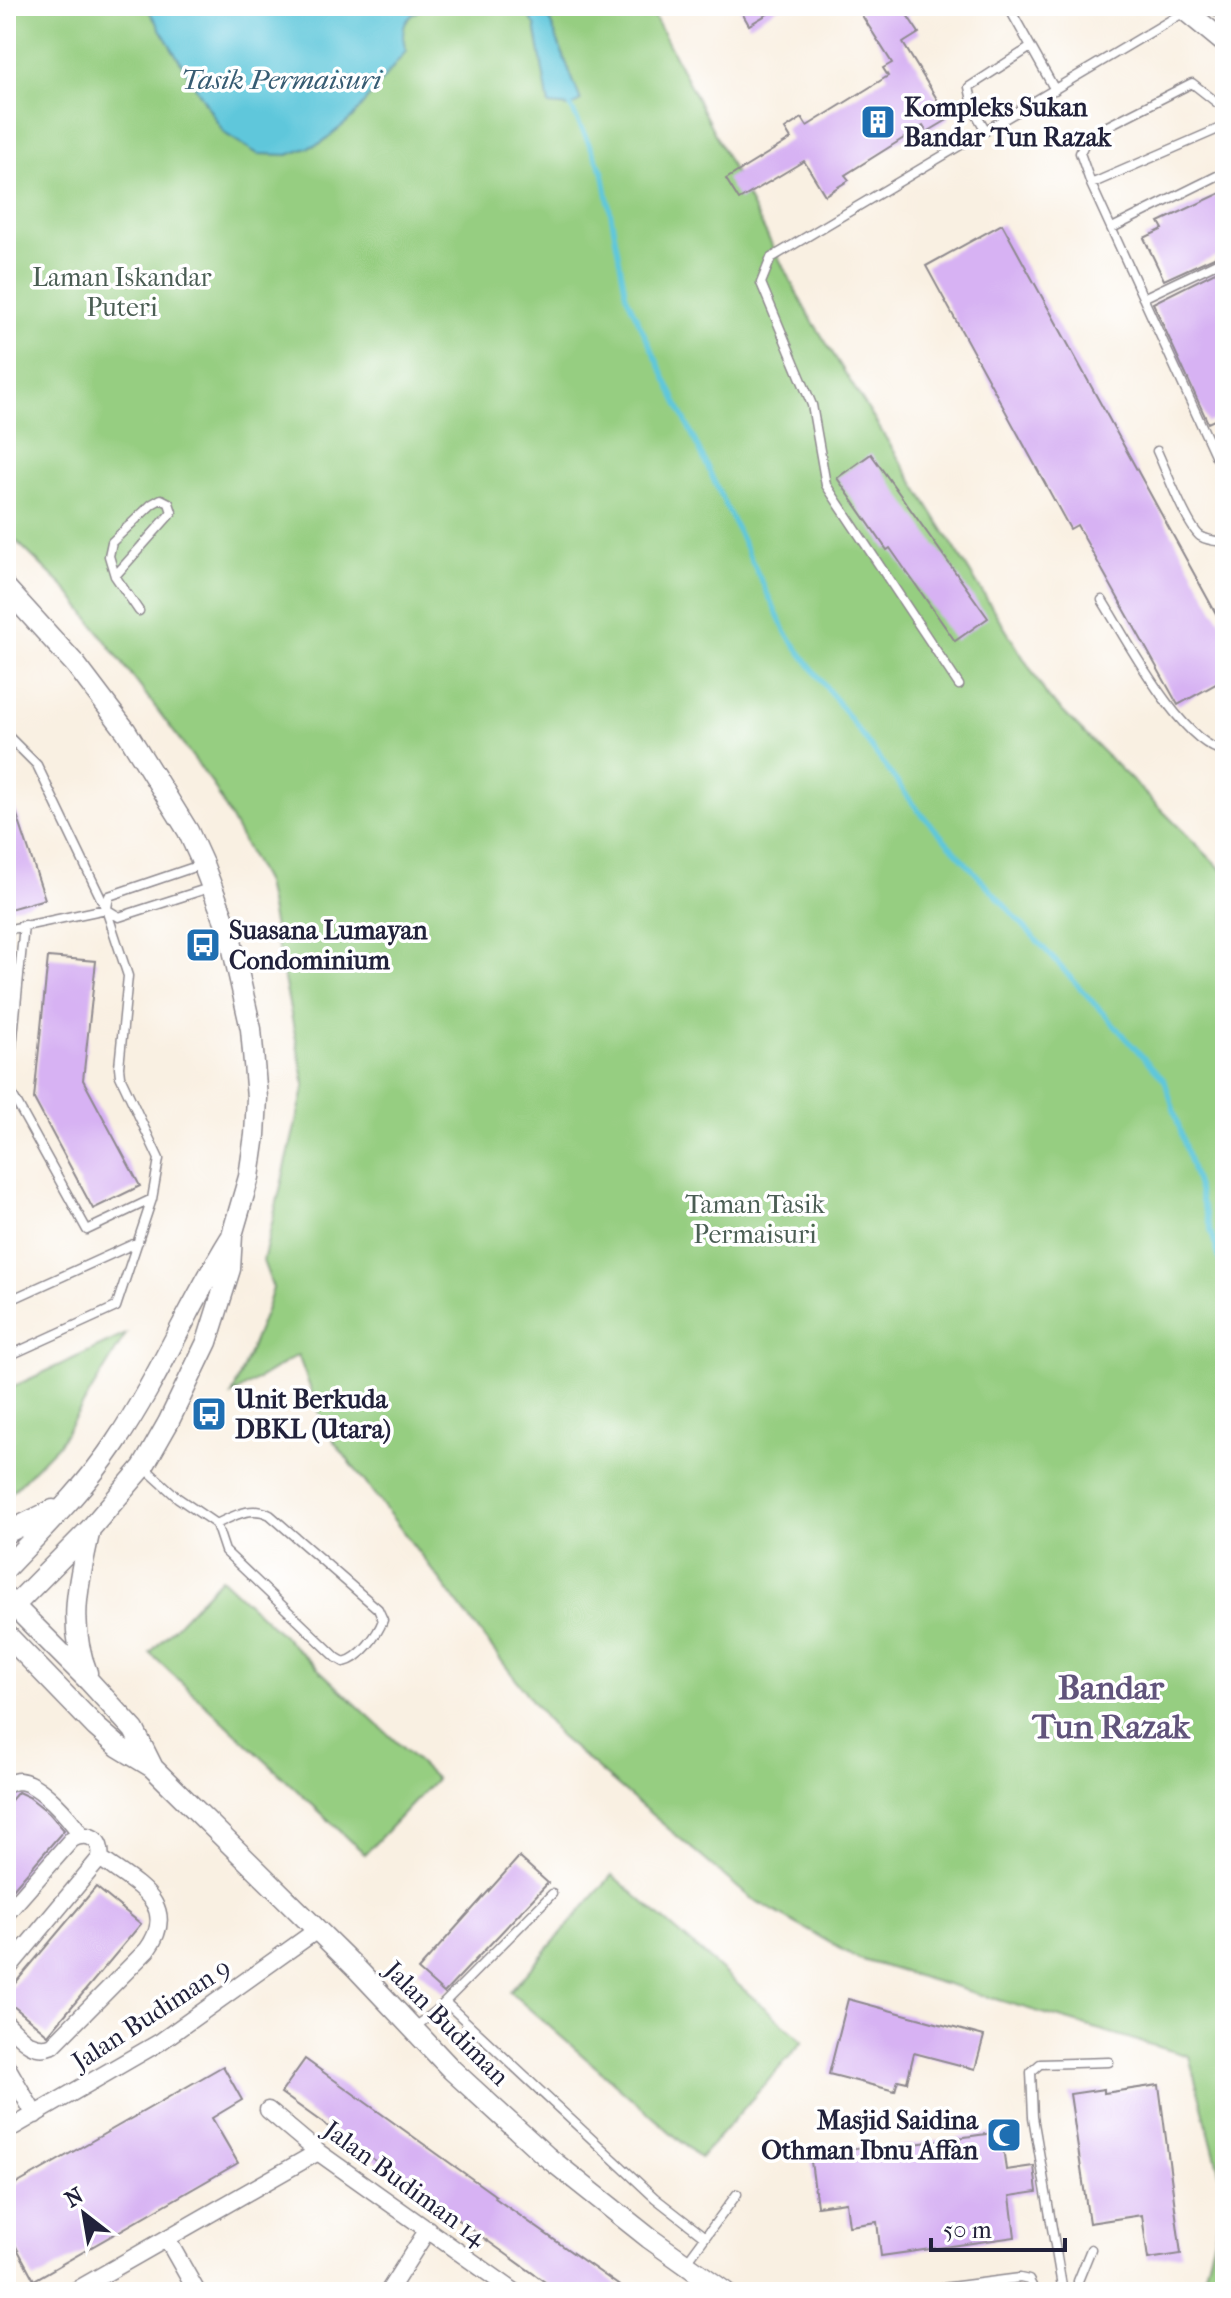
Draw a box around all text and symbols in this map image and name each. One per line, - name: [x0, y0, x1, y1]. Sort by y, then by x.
- water label: Tasik Permaisuri: [181, 63, 383, 96]
- place label: Kompleks Sukan Bandar Tun Razak: [904, 92, 1113, 153]
- building icon: Kompleks Sukan Bandar Tun Razak: [859, 103, 897, 141]
- park label: Laman Iskandar Puteri: [32, 262, 212, 323]
- place label: Suasana Lumayan Condominium: [229, 915, 429, 976]
- bus stop icon: Suasana Lumayan Condominium: [184, 926, 222, 964]
- park label: Taman Tasik Permaisuri: [685, 1189, 825, 1250]
- place label: Unit Berkuda DBKL (Utara): [234, 1384, 391, 1445]
- bus stop icon: Unit Berkuda DBKL (Utara): [190, 1395, 228, 1433]
- district label: Bandar Tun Razak: [1031, 1668, 1191, 1747]
- street label: Jalan Budiman 9: [65, 1952, 236, 2078]
- street label: Jalan Budiman: [377, 1953, 515, 2092]
- place label: Masjid Saidina Othman Ibnu Affan: [761, 2105, 979, 2166]
- street label: Jalan Budiman 14: [316, 2113, 493, 2253]
- mosque icon: Masjid Saidina Othman Ibnu Affan: [985, 2116, 1023, 2154]
- north arrow: [44, 2174, 124, 2254]
- text: N: [60, 2182, 88, 2213]
- scale bar: [931, 2202, 1065, 2252]
- text: 50 m: [943, 2216, 992, 2244]

